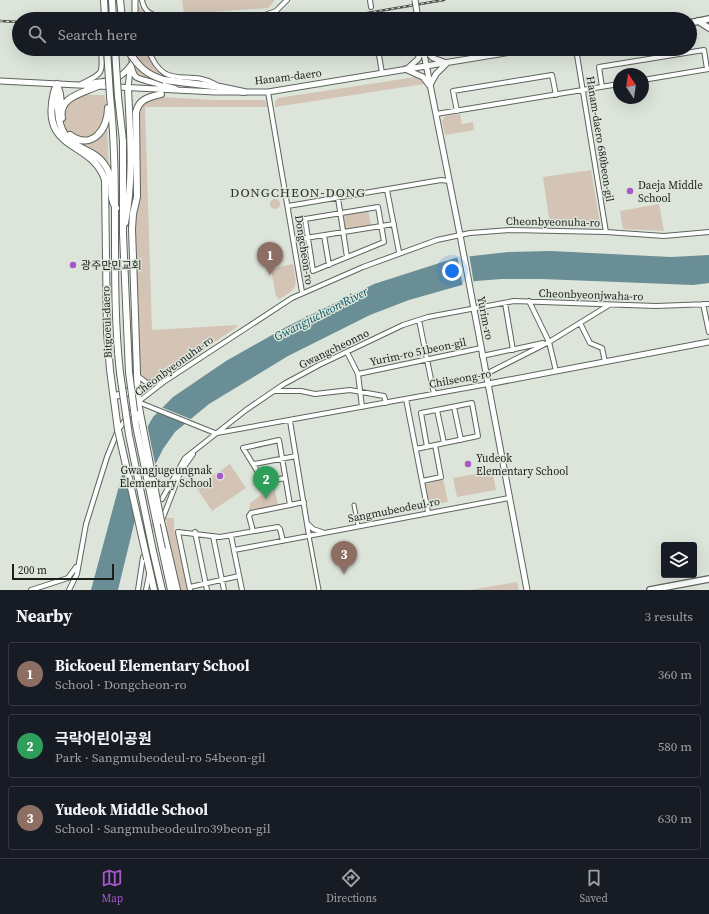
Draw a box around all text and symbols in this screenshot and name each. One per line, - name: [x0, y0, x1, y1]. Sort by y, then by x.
- search box: [12, 12, 697, 56]
- icon: search: [26, 23, 48, 45]
- text: Search here: [58, 24, 137, 45]
- street label: Hanam-daero: [254, 65, 322, 89]
- north arrow: [613, 68, 649, 104]
- street label: Hanam-daero 680beon-gil: [583, 75, 617, 203]
- place label: Daeja Middle School: [638, 178, 703, 206]
- district label: DONGCHEON-DONG: [230, 184, 366, 201]
- marker: Daeja Middle School: [625, 186, 635, 196]
- street label: Dongcheon-ro: [291, 214, 317, 286]
- street label: Cheonbyeonuha-ro: [506, 214, 600, 230]
- pin: 1: [257, 242, 283, 275]
- place label: 광주만민교회: [81, 258, 142, 273]
- marker: 광주만민교회: [68, 260, 78, 270]
- your location: [442, 261, 462, 281]
- water label: Gwangjucheon River: [271, 283, 372, 345]
- street label: Bitgoeul-daero: [98, 286, 116, 358]
- street label: Cheonbyeonjwaha-ro: [538, 286, 644, 304]
- street label: Yurim-ro: [473, 295, 497, 341]
- street label: Gwangcheonno: [296, 326, 372, 372]
- street label: Cheonbyeonuha-ro: [131, 332, 217, 400]
- street label: Yurim-ro 51beon-gil: [368, 334, 468, 370]
- street label: Chilseong-ro: [428, 366, 492, 392]
- place label: Yudeok Elementary School: [476, 451, 568, 479]
- marker: Yudeok Elementary School: [463, 459, 473, 469]
- place label: Gwangjugeungnak Elementary School: [120, 463, 213, 491]
- pin: 2: [253, 466, 279, 499]
- marker: Gwangjugeungnak Elementary School: [215, 471, 225, 481]
- street label: Sangmubeodeul-ro: [347, 494, 441, 526]
- pin: 3: [331, 541, 357, 574]
- map controls: [661, 542, 697, 578]
- button: layers: [661, 542, 697, 578]
- scale bar: [12, 562, 114, 581]
- text: 200 m: [18, 563, 47, 578]
- text: Nearby: [16, 604, 72, 628]
- text: 3 results: [645, 608, 693, 625]
- text: Bickoeul Elementary School: [55, 655, 250, 676]
- text: 1: [26, 666, 34, 683]
- text: 360 m: [658, 666, 692, 683]
- text: School · Dongcheon-ro: [55, 676, 187, 693]
- text: 극락어린이공원: [55, 728, 152, 749]
- text: 2: [26, 738, 34, 755]
- text: 580 m: [658, 738, 692, 755]
- text: Park · Sangmubeodeul-ro 54beon-gil: [55, 749, 266, 766]
- text: Yudeok Middle School: [55, 799, 208, 820]
- text: 3: [26, 810, 34, 827]
- text: 630 m: [658, 810, 692, 827]
- text: School · Sangmubeodeulro39beon-gil: [55, 820, 271, 837]
- tab: Map: [101, 867, 123, 906]
- tab: Directions: [326, 867, 377, 906]
- tab: Saved: [579, 867, 608, 906]

